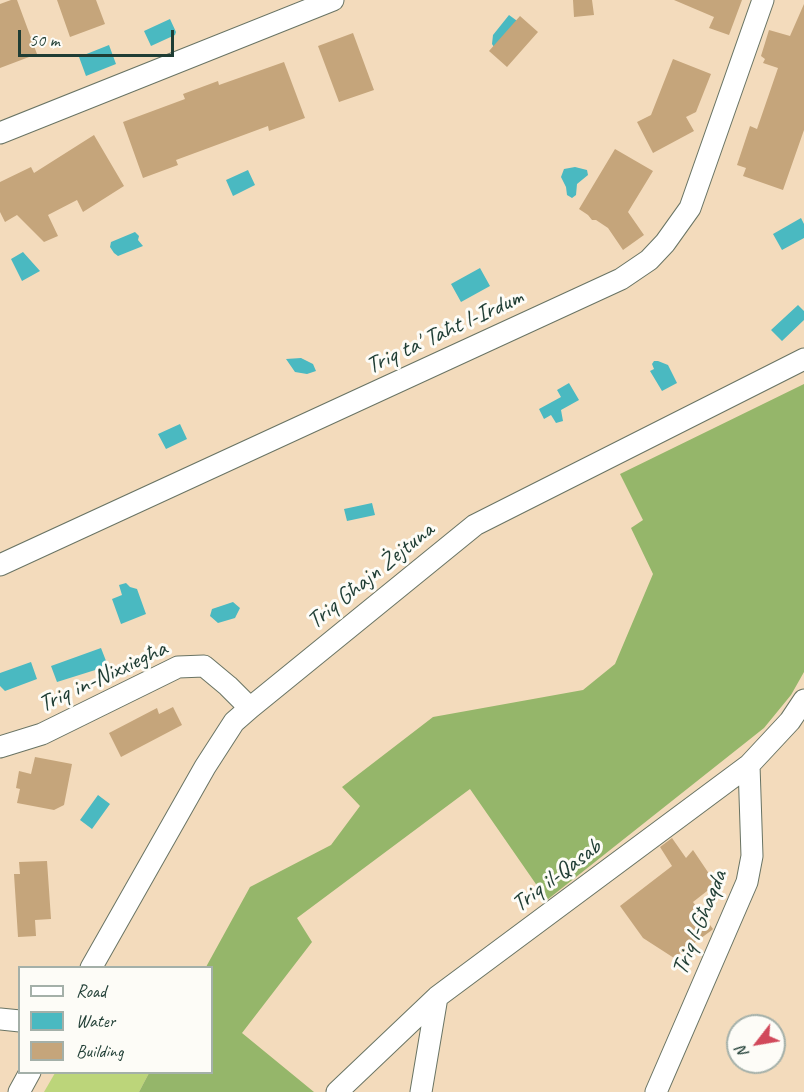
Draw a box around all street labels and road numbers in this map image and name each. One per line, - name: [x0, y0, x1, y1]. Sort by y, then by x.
- street label: Triq ta' Taħt l-Irdum: [362, 283, 528, 381]
- street label: Triq Għajn Żejtuna: [302, 516, 440, 636]
- street label: Triq in-Nixxiegħa: [34, 635, 172, 719]
- street label: Triq il-Qasab: [507, 833, 607, 919]
- street label: Triq l-Għaqda: [666, 866, 734, 980]

